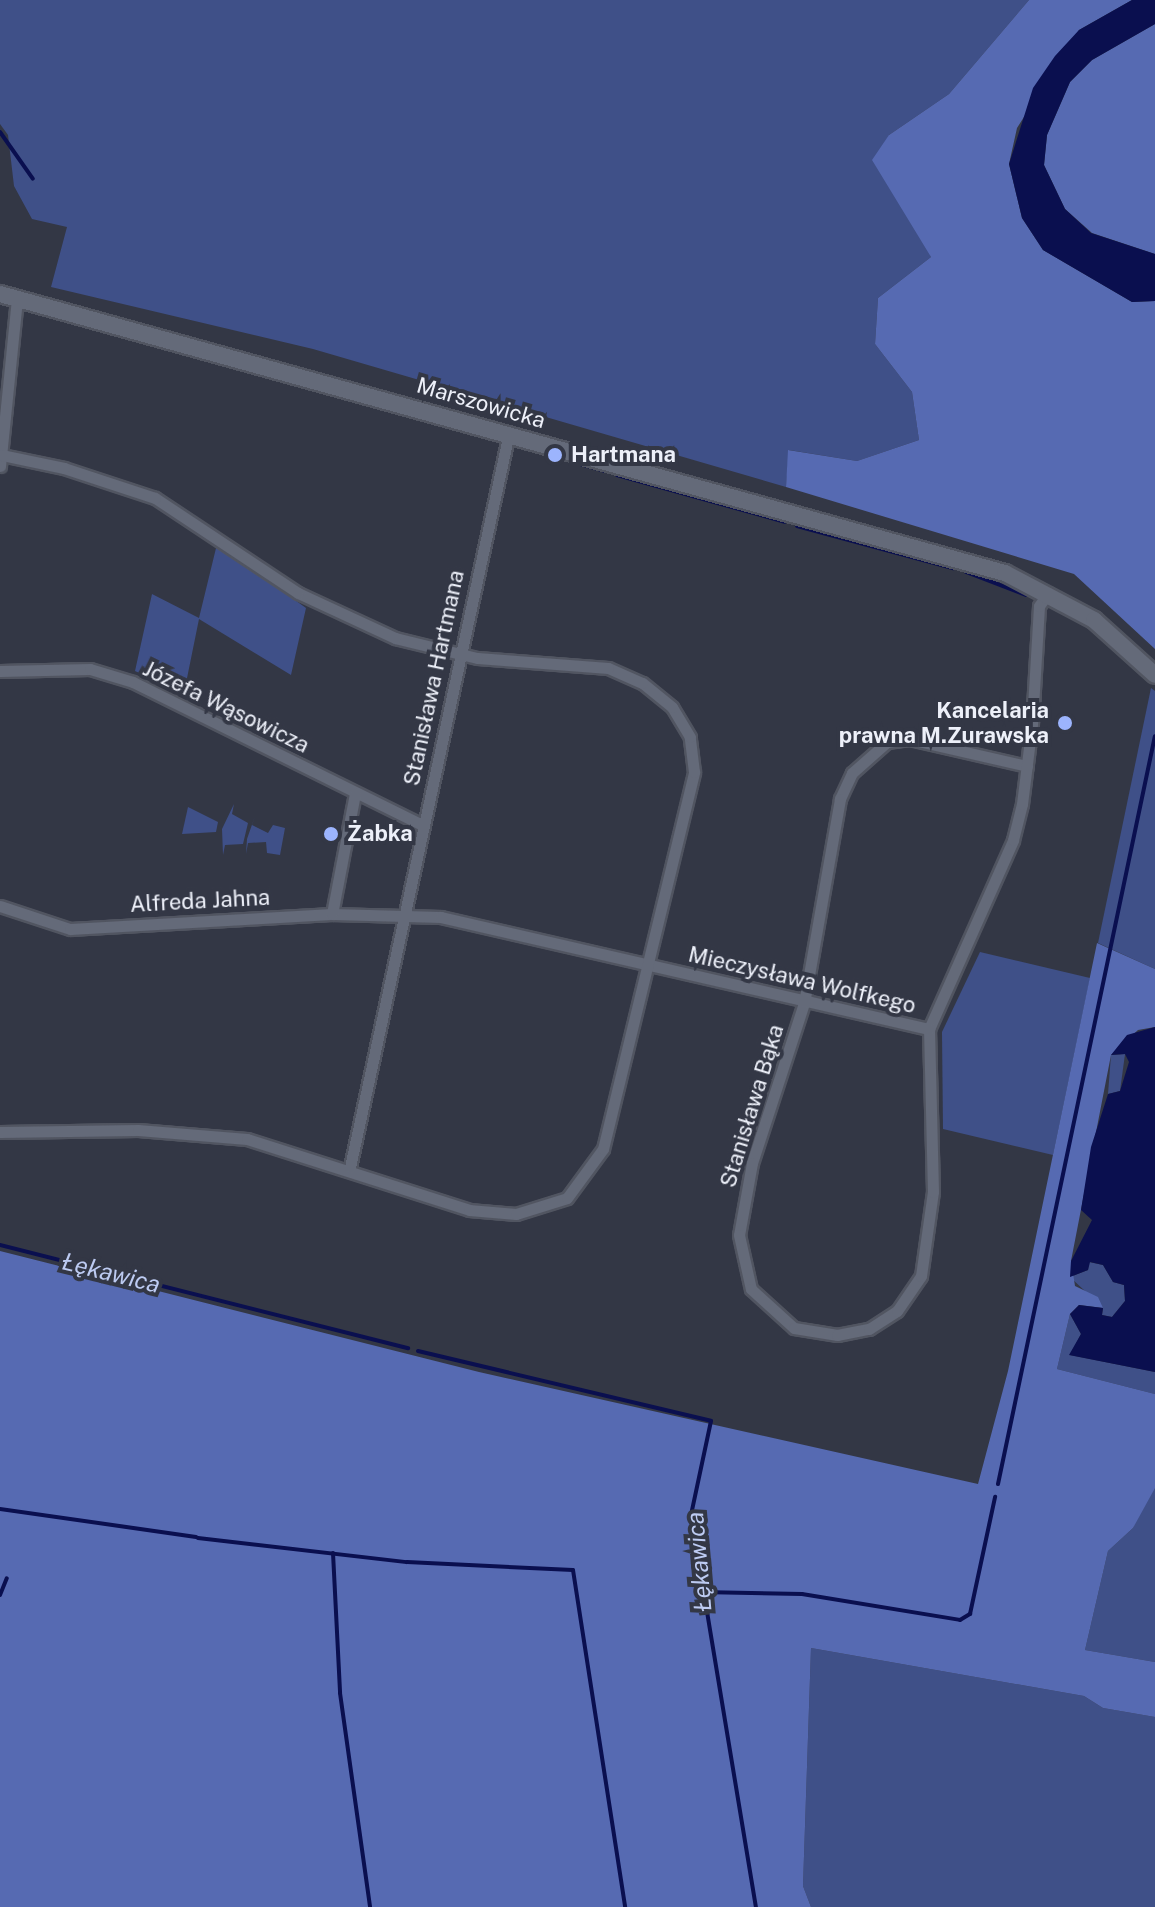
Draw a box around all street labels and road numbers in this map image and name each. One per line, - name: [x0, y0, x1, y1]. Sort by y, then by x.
- street label: Marszowicka: [414, 372, 548, 434]
- street label: Stanisława Hartmana: [398, 568, 470, 788]
- street label: Józefa Wąsowicza: [138, 655, 314, 759]
- street label: Alfreda Jahna: [129, 884, 271, 918]
- street label: Mieczysława Wolfkego: [685, 941, 919, 1019]
- street label: Stanisława Bąka: [715, 1021, 789, 1191]

